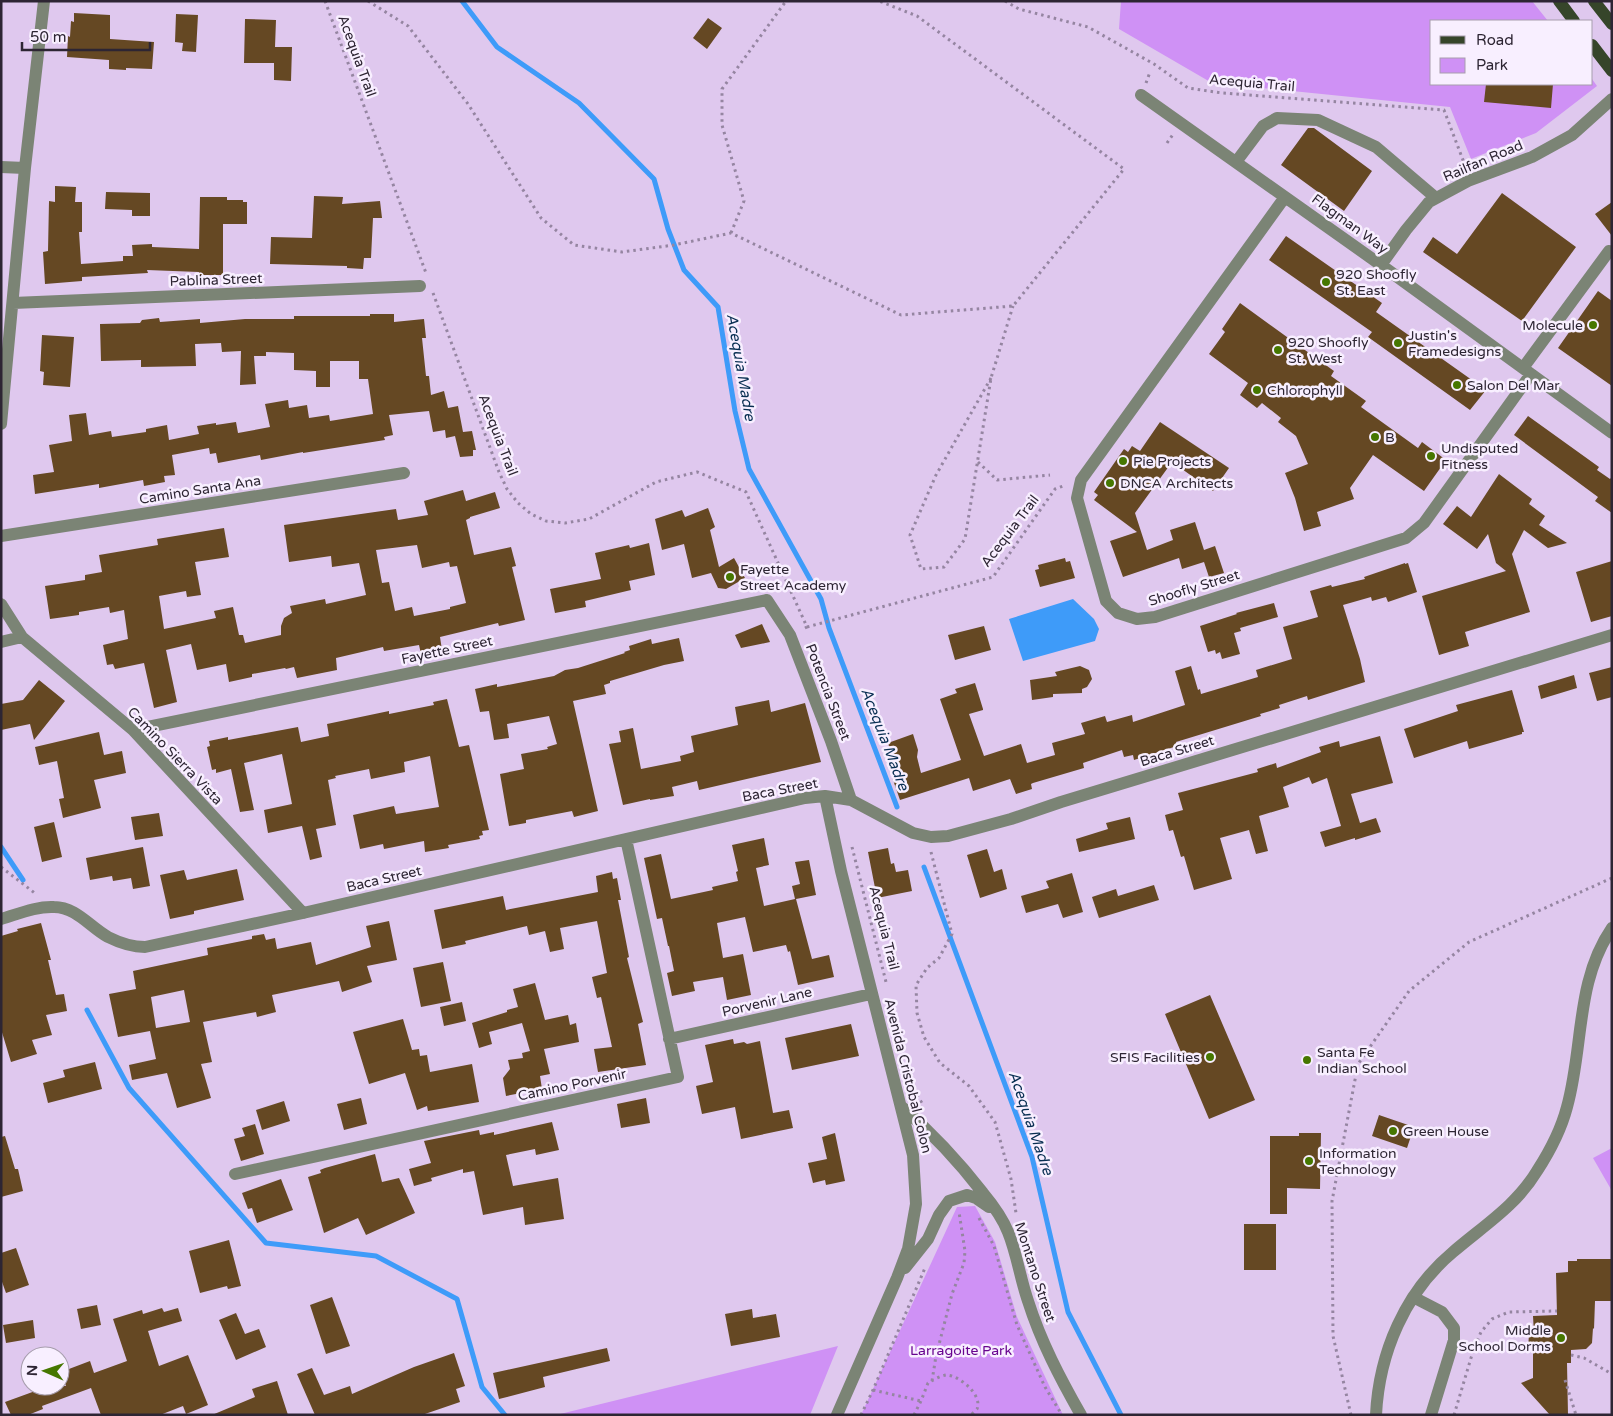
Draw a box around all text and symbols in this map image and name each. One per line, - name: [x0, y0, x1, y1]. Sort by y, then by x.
- street label: Acequia Trail: [334, 13, 380, 99]
- scale bar: [22, 20, 150, 52]
- legend: [1430, 20, 1593, 85]
- text: 50 m: [30, 28, 67, 46]
- text: Road: [1476, 31, 1514, 49]
- text: Park: [1476, 56, 1508, 74]
- street label: Acequia Trail: [1208, 71, 1296, 95]
- street label: Railfan Road: [1440, 137, 1526, 185]
- street label: Flagman Way: [1308, 191, 1392, 258]
- place label: 920 Shoofly St. East: [1336, 266, 1417, 299]
- street label: Pablina Street: [169, 270, 263, 290]
- marker: 920 Shoofly St. East: [1320, 276, 1332, 288]
- water label: Acequia Madre: [723, 312, 760, 423]
- place label: Molecule: [1522, 317, 1583, 334]
- marker: Molecule: [1587, 319, 1599, 331]
- place label: Justin's Framedesigns: [1408, 327, 1501, 360]
- place label: 920 Shoofly St. West: [1288, 334, 1369, 367]
- marker: Justin's Framedesigns: [1392, 337, 1404, 349]
- marker: 920 Shoofly St. West: [1272, 344, 1284, 356]
- place label: Salon Del Mar: [1467, 377, 1560, 394]
- marker: Salon Del Mar: [1451, 379, 1463, 391]
- place label: Chlorophyll: [1267, 382, 1343, 399]
- marker: Chlorophyll: [1251, 384, 1263, 396]
- street label: Acequia Trail: [475, 392, 521, 478]
- place label: B: [1385, 429, 1395, 446]
- marker: B: [1369, 431, 1381, 443]
- place label: Undisputed Fitness: [1441, 440, 1518, 473]
- marker: Undisputed Fitness: [1425, 450, 1437, 462]
- place label: Pie Projects: [1133, 453, 1212, 470]
- marker: Pie Projects: [1117, 455, 1129, 467]
- street label: Camino Santa Ana: [138, 472, 262, 508]
- place label: DNCA Architects: [1120, 475, 1234, 492]
- marker: DNCA Architects: [1104, 477, 1116, 489]
- street label: Acequia Trail: [977, 492, 1043, 570]
- place label: Fayette Street Academy: [740, 561, 847, 594]
- street label: Shoofly Street: [1147, 566, 1242, 610]
- marker: Fayette Street Academy: [724, 571, 736, 583]
- street label: Fayette Street: [400, 632, 495, 668]
- street label: Potencia Street: [802, 641, 854, 743]
- water label: Acequia Madre: [857, 685, 913, 794]
- street label: Camino Sierra Vista: [124, 703, 226, 809]
- street label: Baca Street: [1138, 731, 1217, 770]
- street label: Baca Street: [741, 774, 820, 806]
- street label: Baca Street: [345, 862, 424, 896]
- street label: Acequia Trail: [865, 884, 903, 972]
- street label: Porvenir Lane: [720, 983, 814, 1021]
- street label: Avenida Cristobal Colon: [881, 997, 935, 1155]
- place label: Santa Fe Indian School: [1317, 1044, 1407, 1077]
- place label: SFIS Facilities: [1110, 1049, 1200, 1066]
- marker: SFIS Facilities: [1204, 1051, 1216, 1063]
- marker: Santa Fe Indian School: [1301, 1054, 1313, 1066]
- street label: Camino Porvenir: [516, 1065, 628, 1105]
- water label: Acequia Madre: [1005, 1069, 1058, 1179]
- place label: Green House: [1403, 1123, 1489, 1140]
- marker: Green House: [1387, 1125, 1399, 1137]
- place label: Information Technology: [1319, 1145, 1396, 1178]
- marker: Information Technology: [1303, 1155, 1315, 1167]
- street label: Montano Street: [1011, 1220, 1059, 1325]
- place label: Middle School Dorms: [1459, 1322, 1551, 1355]
- marker: Middle School Dorms: [1555, 1332, 1567, 1344]
- park label: Larragoite Park: [910, 1342, 1012, 1359]
- north arrow: [20, 1346, 70, 1396]
- text: N: [24, 1365, 41, 1376]

